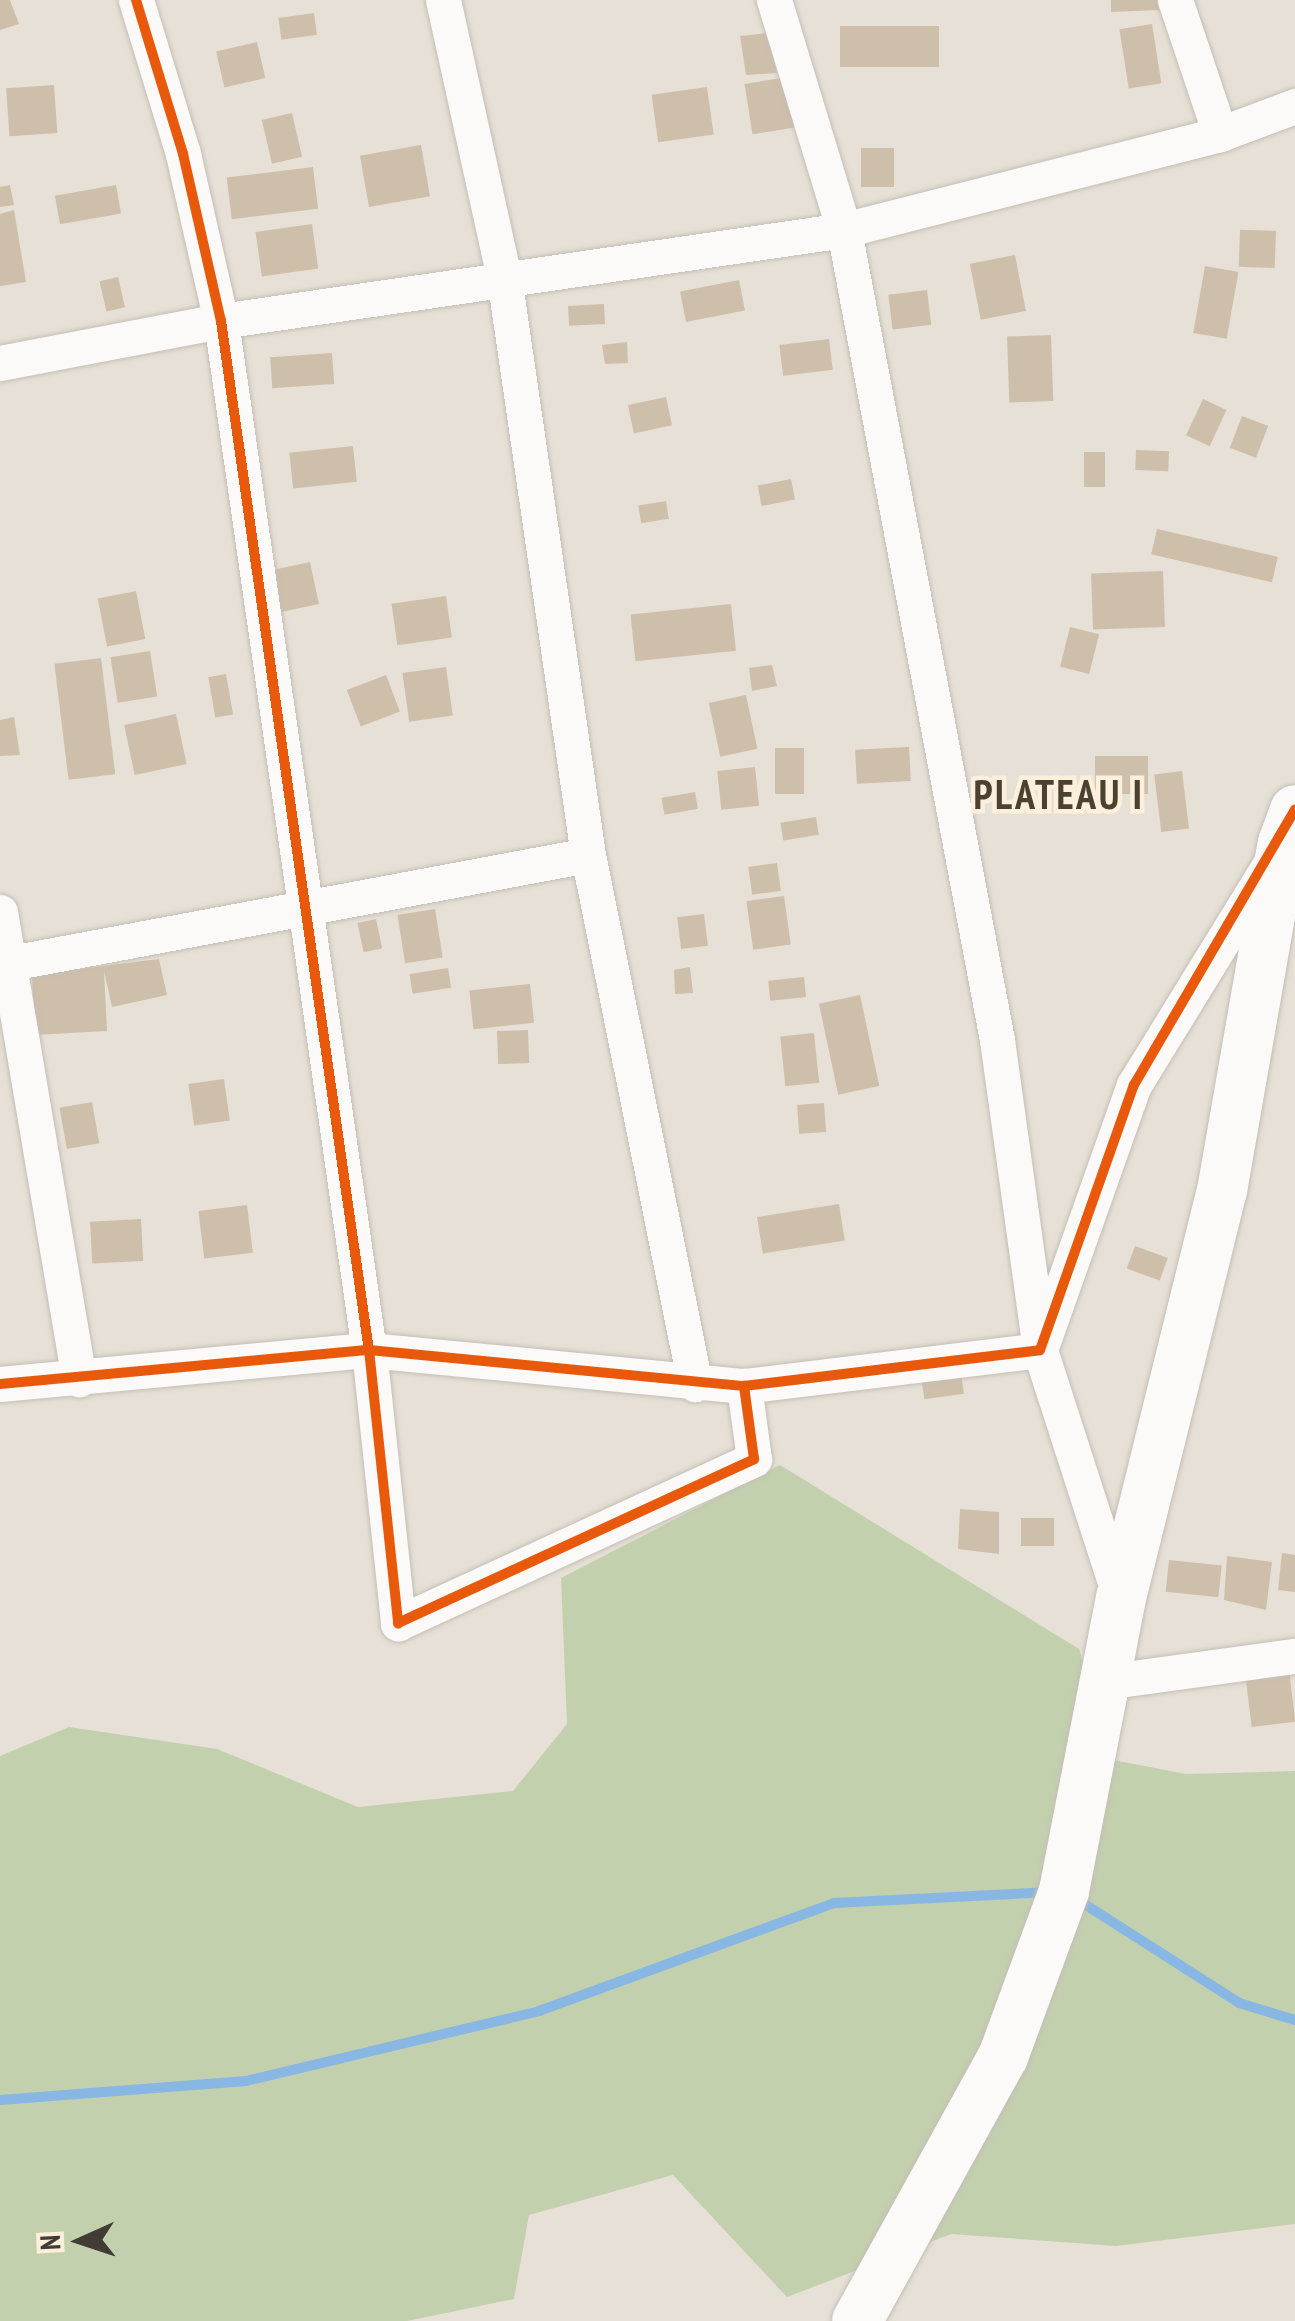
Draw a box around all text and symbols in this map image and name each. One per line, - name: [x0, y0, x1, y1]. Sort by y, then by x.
- district label: PLATEAU I: [974, 770, 1144, 818]
- north arrow: [30, 2191, 130, 2291]
- text: N: [31, 2234, 68, 2251]

